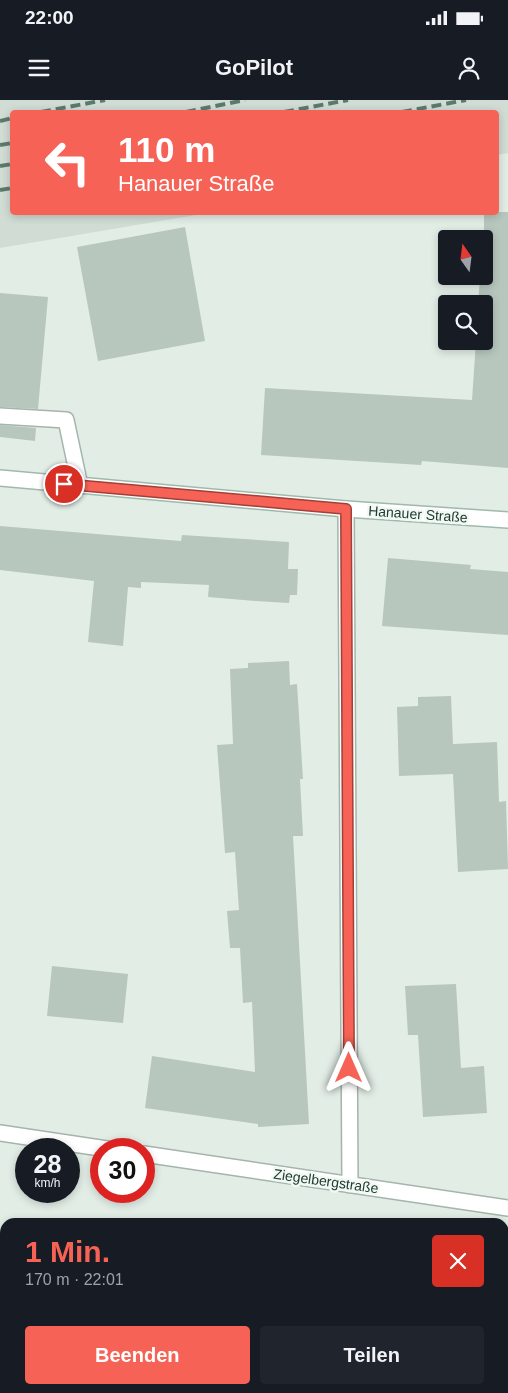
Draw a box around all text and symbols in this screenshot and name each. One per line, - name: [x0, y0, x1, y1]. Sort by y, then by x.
- text: 22:00: [25, 7, 74, 28]
- icon: menu: [25, 54, 53, 82]
- icon: person: [455, 54, 483, 82]
- text: GoPilot: [215, 55, 293, 80]
- icon: left: [35, 130, 100, 195]
- text: 110 m: [118, 130, 215, 169]
- text: Hanauer Straße: [118, 171, 275, 196]
- north arrow: [438, 230, 492, 285]
- map controls: [438, 230, 493, 350]
- button: search: [438, 295, 493, 350]
- pin: [43, 463, 85, 505]
- icon: arrive: [50, 470, 78, 498]
- street label: Hanauer Straße: [368, 503, 468, 525]
- position arrow: [322, 1041, 374, 1093]
- speed limit sign: 30: [90, 1138, 155, 1203]
- text: 28: [34, 1150, 61, 1178]
- street label: Ziegelbergstraße: [272, 1166, 380, 1196]
- text: km/h: [34, 1176, 61, 1190]
- text: 1 Min.: [25, 1235, 110, 1268]
- button: close: [432, 1235, 484, 1287]
- text: 170 m · 22:01: [25, 1271, 124, 1288]
- button: Beenden: [25, 1326, 250, 1384]
- button: Teilen: [260, 1326, 484, 1384]

